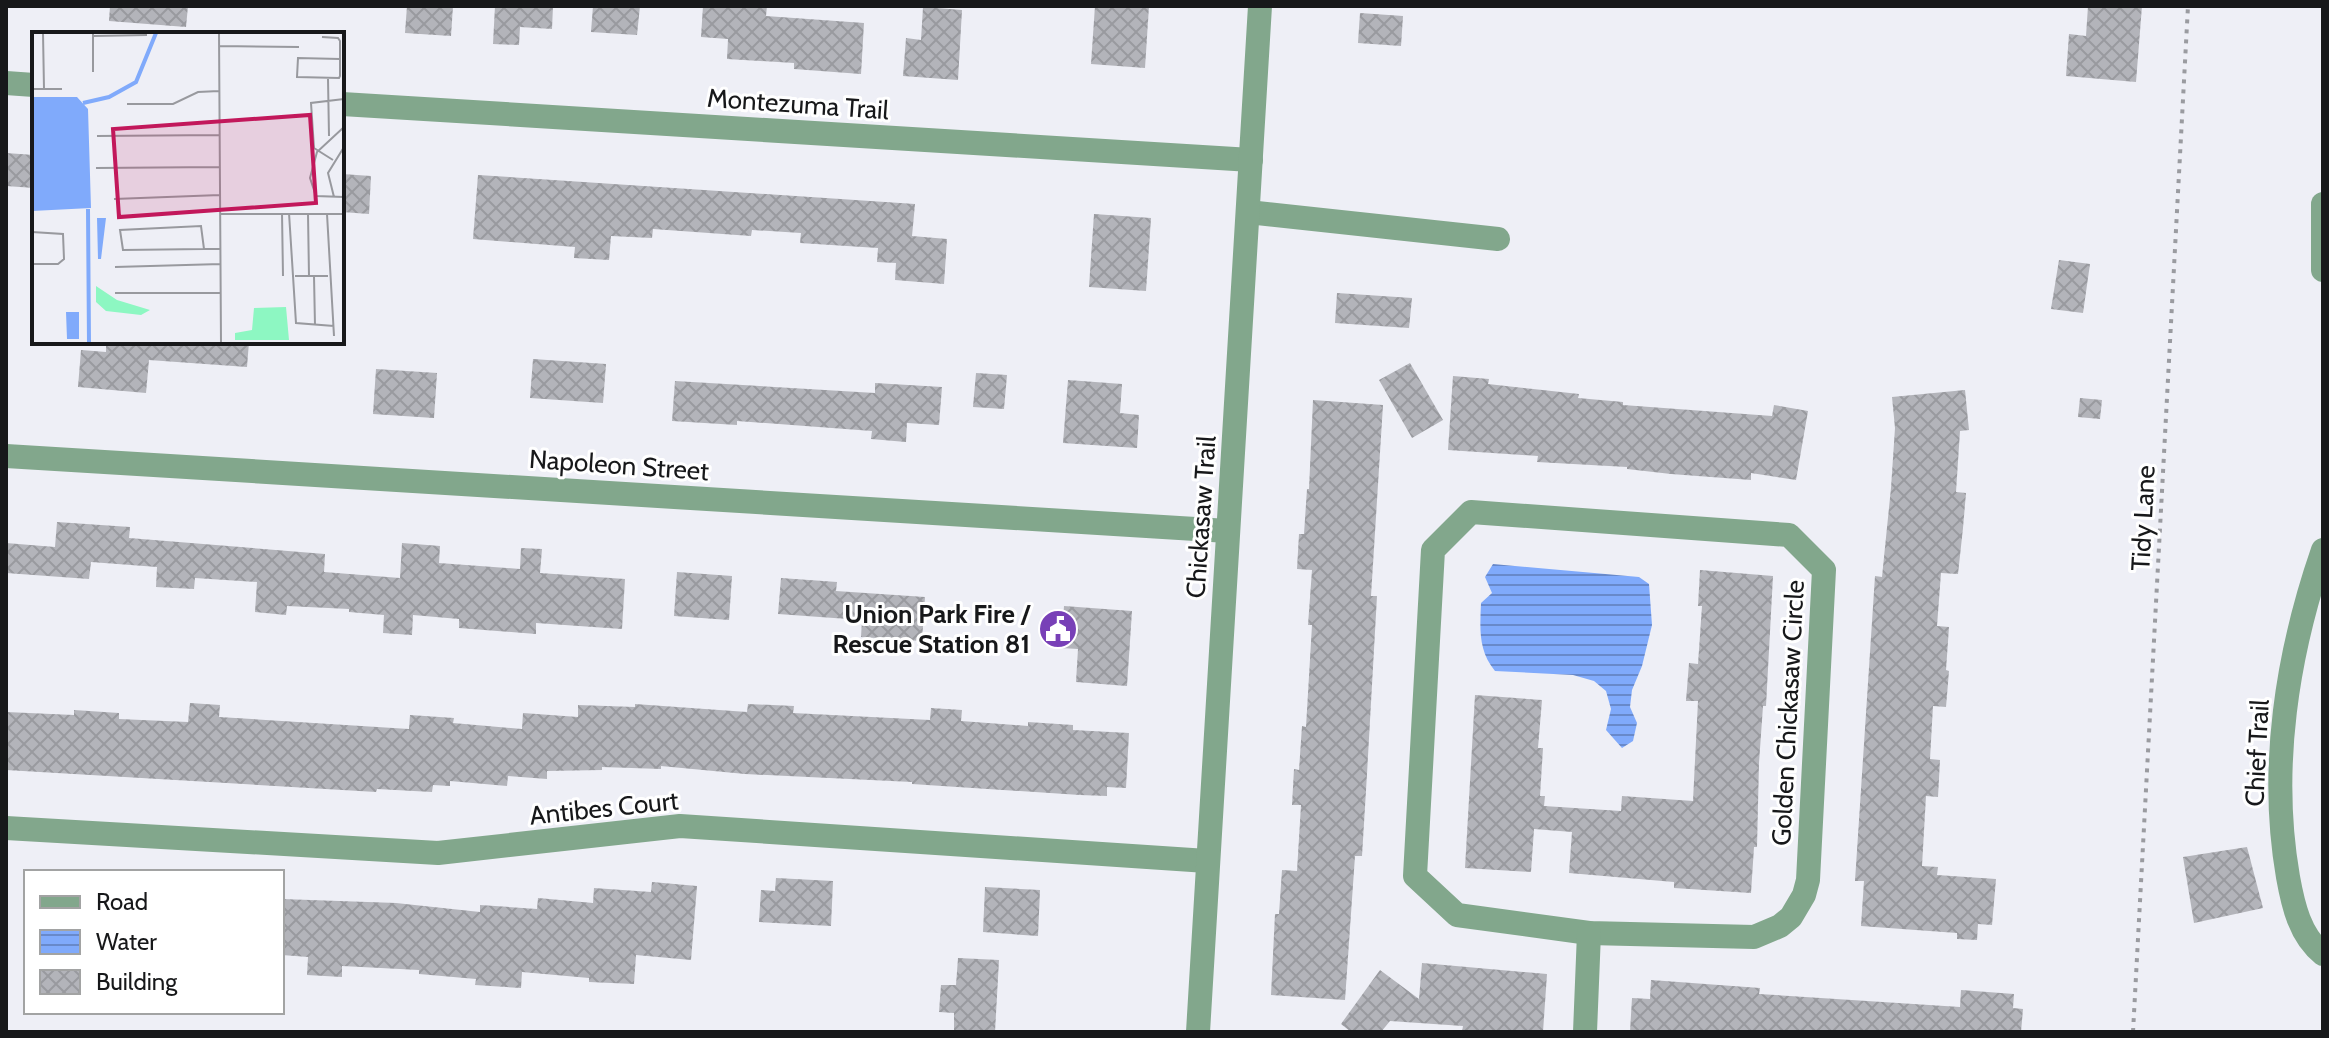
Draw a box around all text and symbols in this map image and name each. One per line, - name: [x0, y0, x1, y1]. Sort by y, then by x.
- inset map: [32, 32, 344, 344]
- street label: Montezuma Trail: [706, 82, 890, 126]
- street label: Chickasaw Trail: [1179, 435, 1223, 599]
- street label: Napoleon Street: [528, 443, 710, 487]
- street label: Tidy Lane: [2124, 464, 2162, 572]
- street label: Golden Chickasaw Circle: [1765, 579, 1811, 847]
- place label: Union Park Fire / Rescue Station 81: [832, 598, 1032, 660]
- public building icon: Union Park Fire / Rescue Station 81: [1037, 608, 1079, 650]
- street label: Chief Trail: [2238, 699, 2276, 807]
- street label: Antibes Court: [528, 784, 680, 832]
- legend: [24, 870, 284, 1014]
- text: Road: [96, 887, 148, 916]
- text: Water: [96, 927, 157, 956]
- text: Building: [96, 967, 178, 996]

